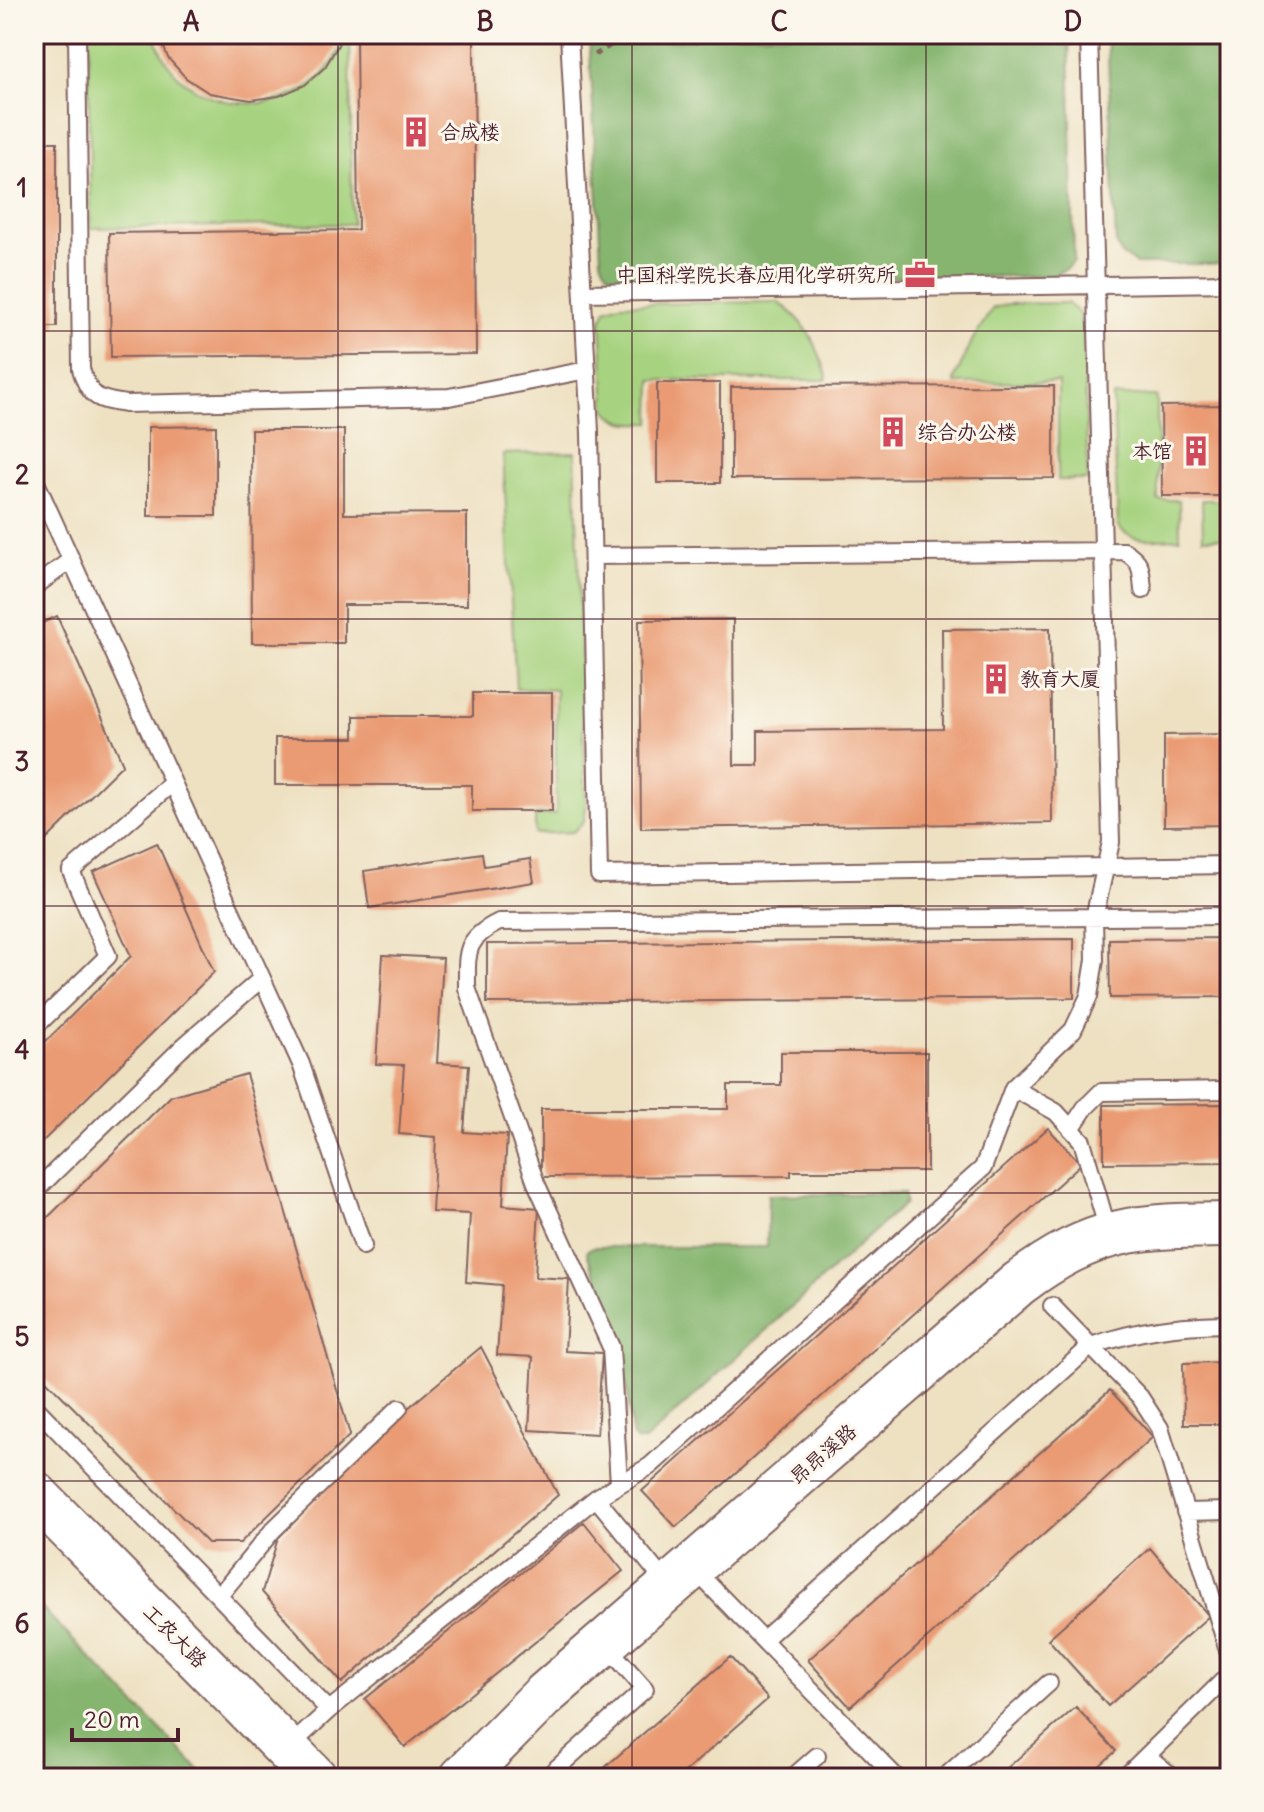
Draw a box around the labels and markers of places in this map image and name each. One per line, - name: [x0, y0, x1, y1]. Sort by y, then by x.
- building icon: 合成楼: [399, 115, 433, 149]
- place label: 合成楼: [440, 119, 500, 144]
- office icon: 中国科学院长春应用化学研究所: [903, 258, 937, 292]
- place label: 中国科学院长春应用化学研究所: [616, 262, 896, 287]
- building icon: 综合办公楼: [876, 415, 910, 449]
- place label: 综合办公楼: [917, 419, 1017, 444]
- building icon: 本馆: [1179, 434, 1213, 468]
- place label: 本馆: [1132, 438, 1172, 463]
- building icon: 教育大厦: [979, 662, 1013, 696]
- place label: 教育大厦: [1020, 666, 1100, 691]

